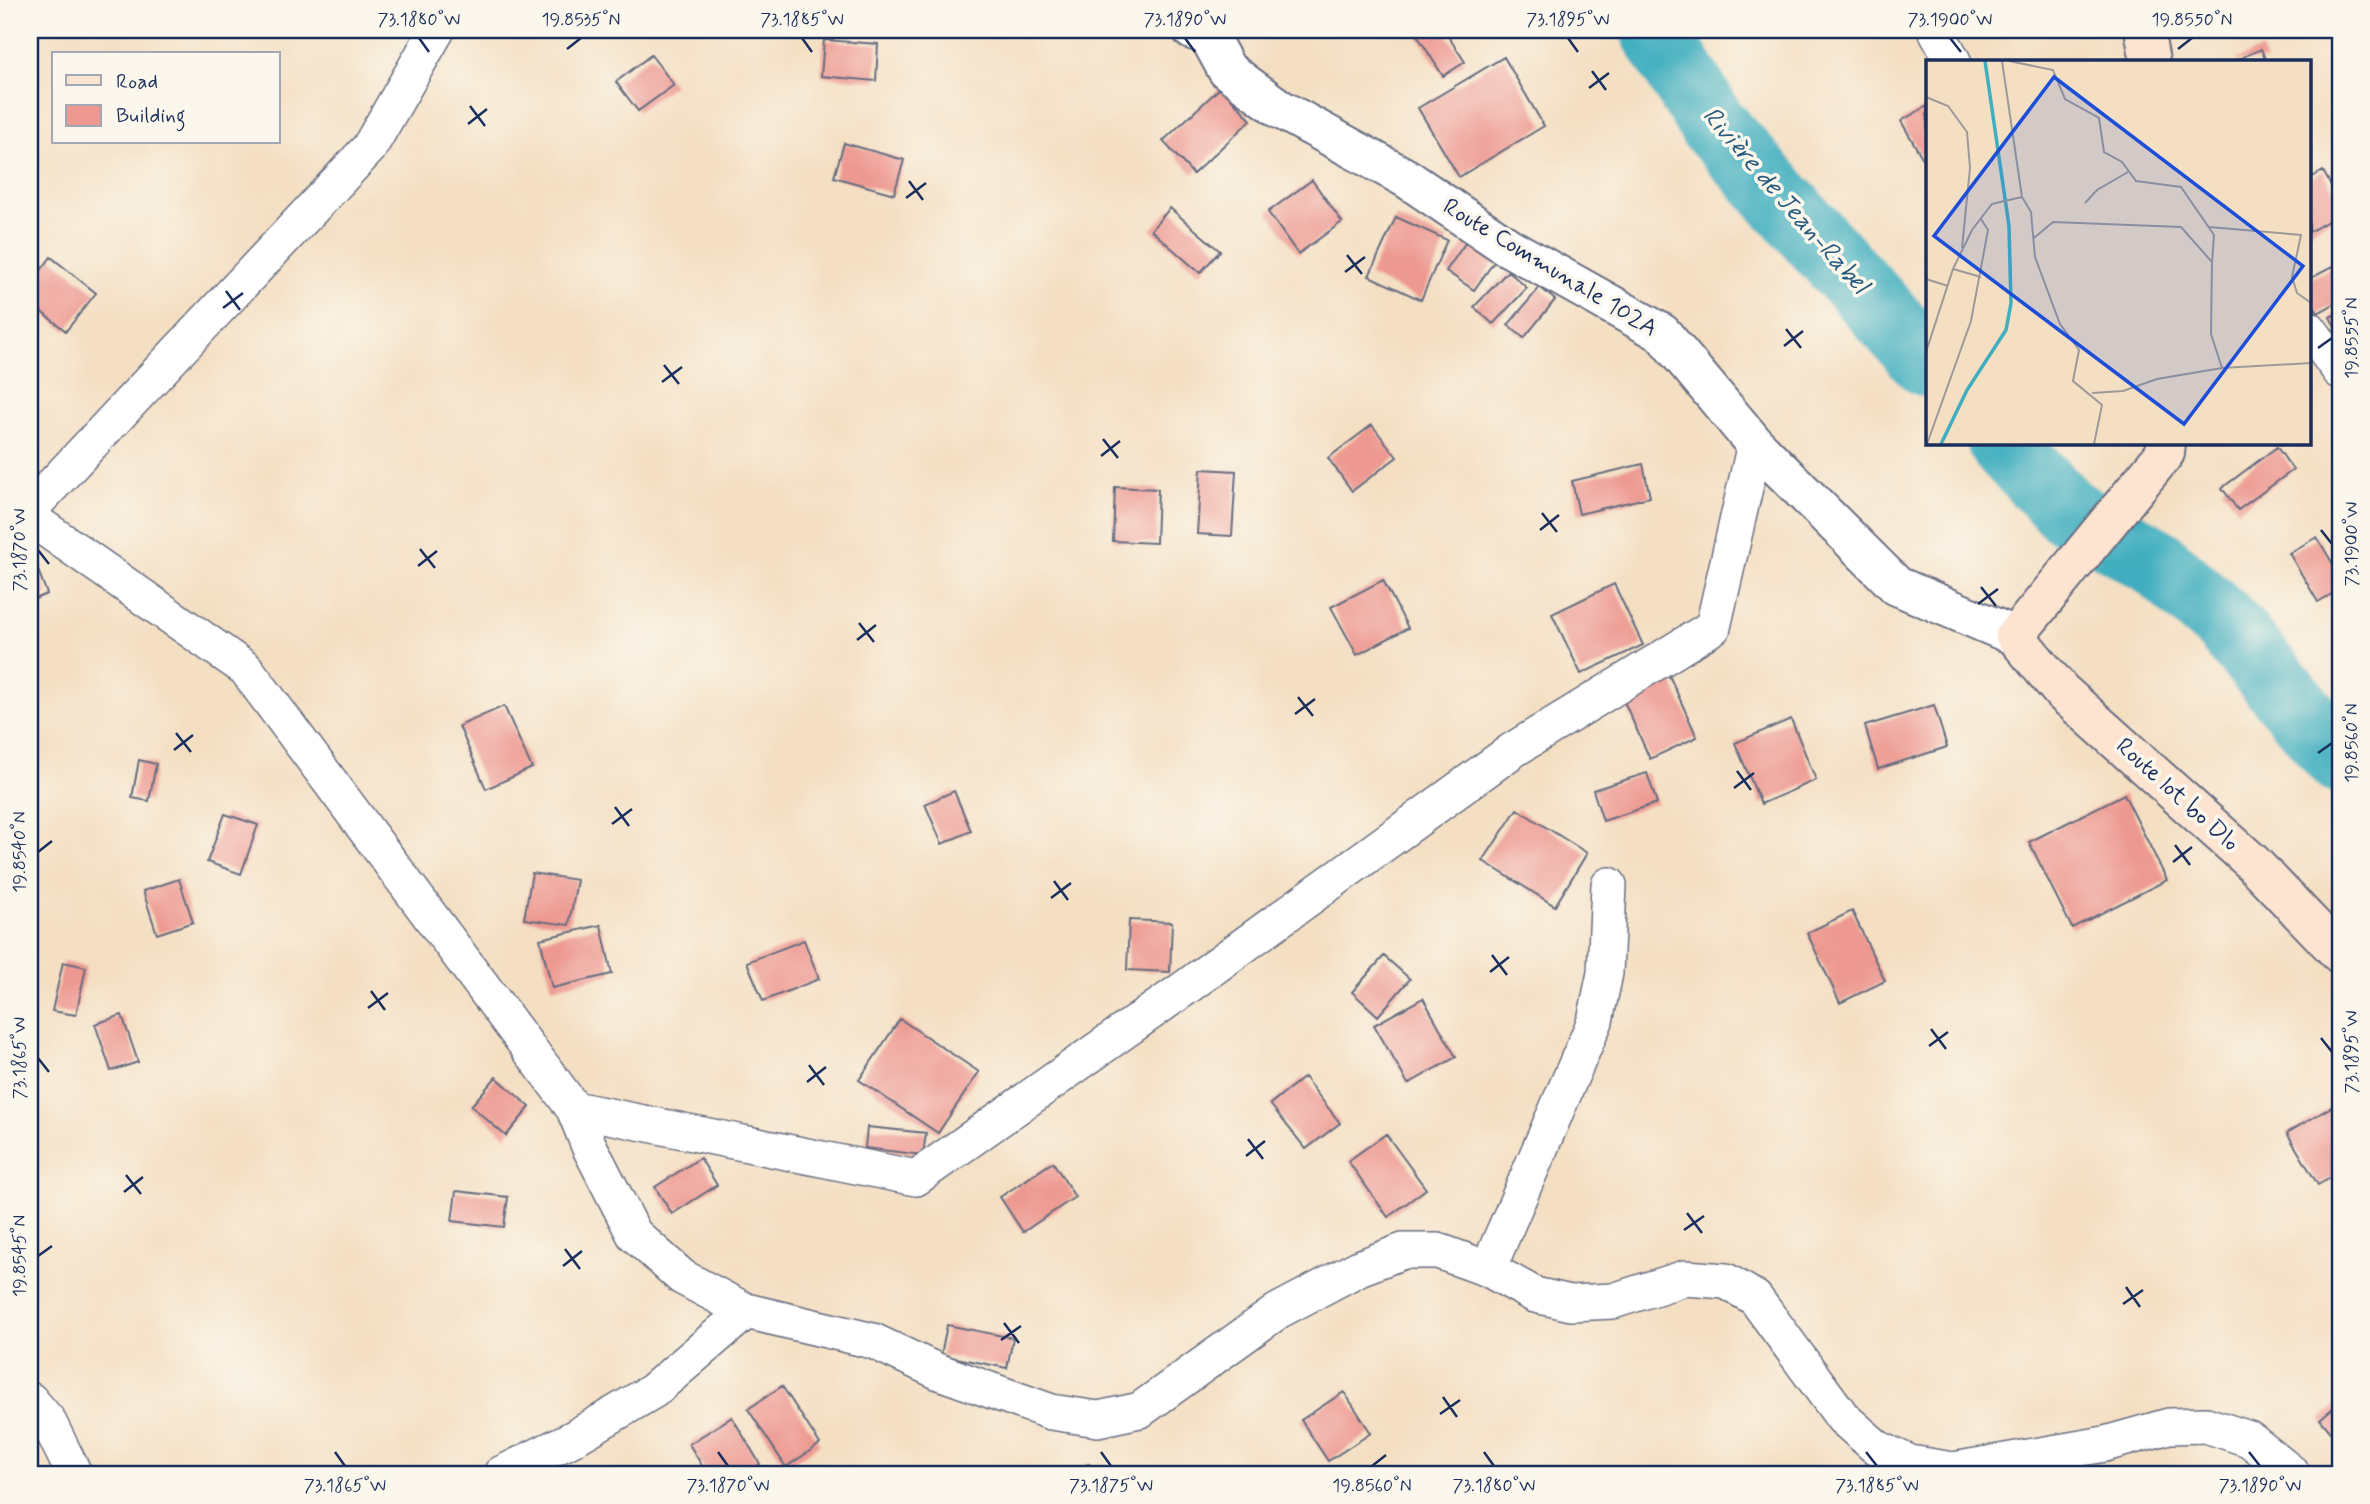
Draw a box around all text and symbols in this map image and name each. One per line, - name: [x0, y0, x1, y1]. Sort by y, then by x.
- text: 73.1880°W: [378, 8, 460, 32]
- text: 19.8535°N: [542, 8, 620, 32]
- text: 73.1885°W: [760, 8, 844, 32]
- text: 73.1890°W: [1144, 8, 1226, 32]
- text: 73.1895°W: [1526, 8, 1610, 32]
- text: 73.1900°W: [1908, 8, 1992, 32]
- text: 19.8550°N: [2152, 8, 2232, 32]
- legend: [52, 52, 280, 144]
- inset map: [1926, 60, 2310, 444]
- text: Road: [116, 68, 158, 96]
- water label: Rivière de Jean-Rabel: [1694, 100, 1877, 303]
- text: Building: [116, 102, 186, 132]
- street label: Route Communale 102A: [1437, 192, 1663, 344]
- text: 19.8555°N: [2340, 297, 2364, 379]
- text: 73.1900°W: [2340, 502, 2364, 586]
- text: 73.1870°W: [8, 508, 32, 592]
- text: 19.8560°N: [2340, 703, 2364, 783]
- street label: Route lot bo Dlo: [2109, 731, 2245, 859]
- text: 19.8540°N: [8, 811, 32, 893]
- text: 73.1895°W: [2340, 1010, 2364, 1094]
- text: 73.1865°W: [8, 1017, 32, 1099]
- text: 19.8545°N: [8, 1215, 32, 1297]
- text: 73.1865°W: [304, 1474, 386, 1498]
- text: 73.1870°W: [686, 1474, 770, 1498]
- text: 73.1875°W: [1069, 1474, 1153, 1498]
- text: 19.8560°N: [1332, 1474, 1412, 1498]
- text: 73.1880°W: [1453, 1474, 1535, 1498]
- text: 73.1885°W: [1835, 1474, 1919, 1498]
- text: 73.1890°W: [2219, 1474, 2301, 1498]

